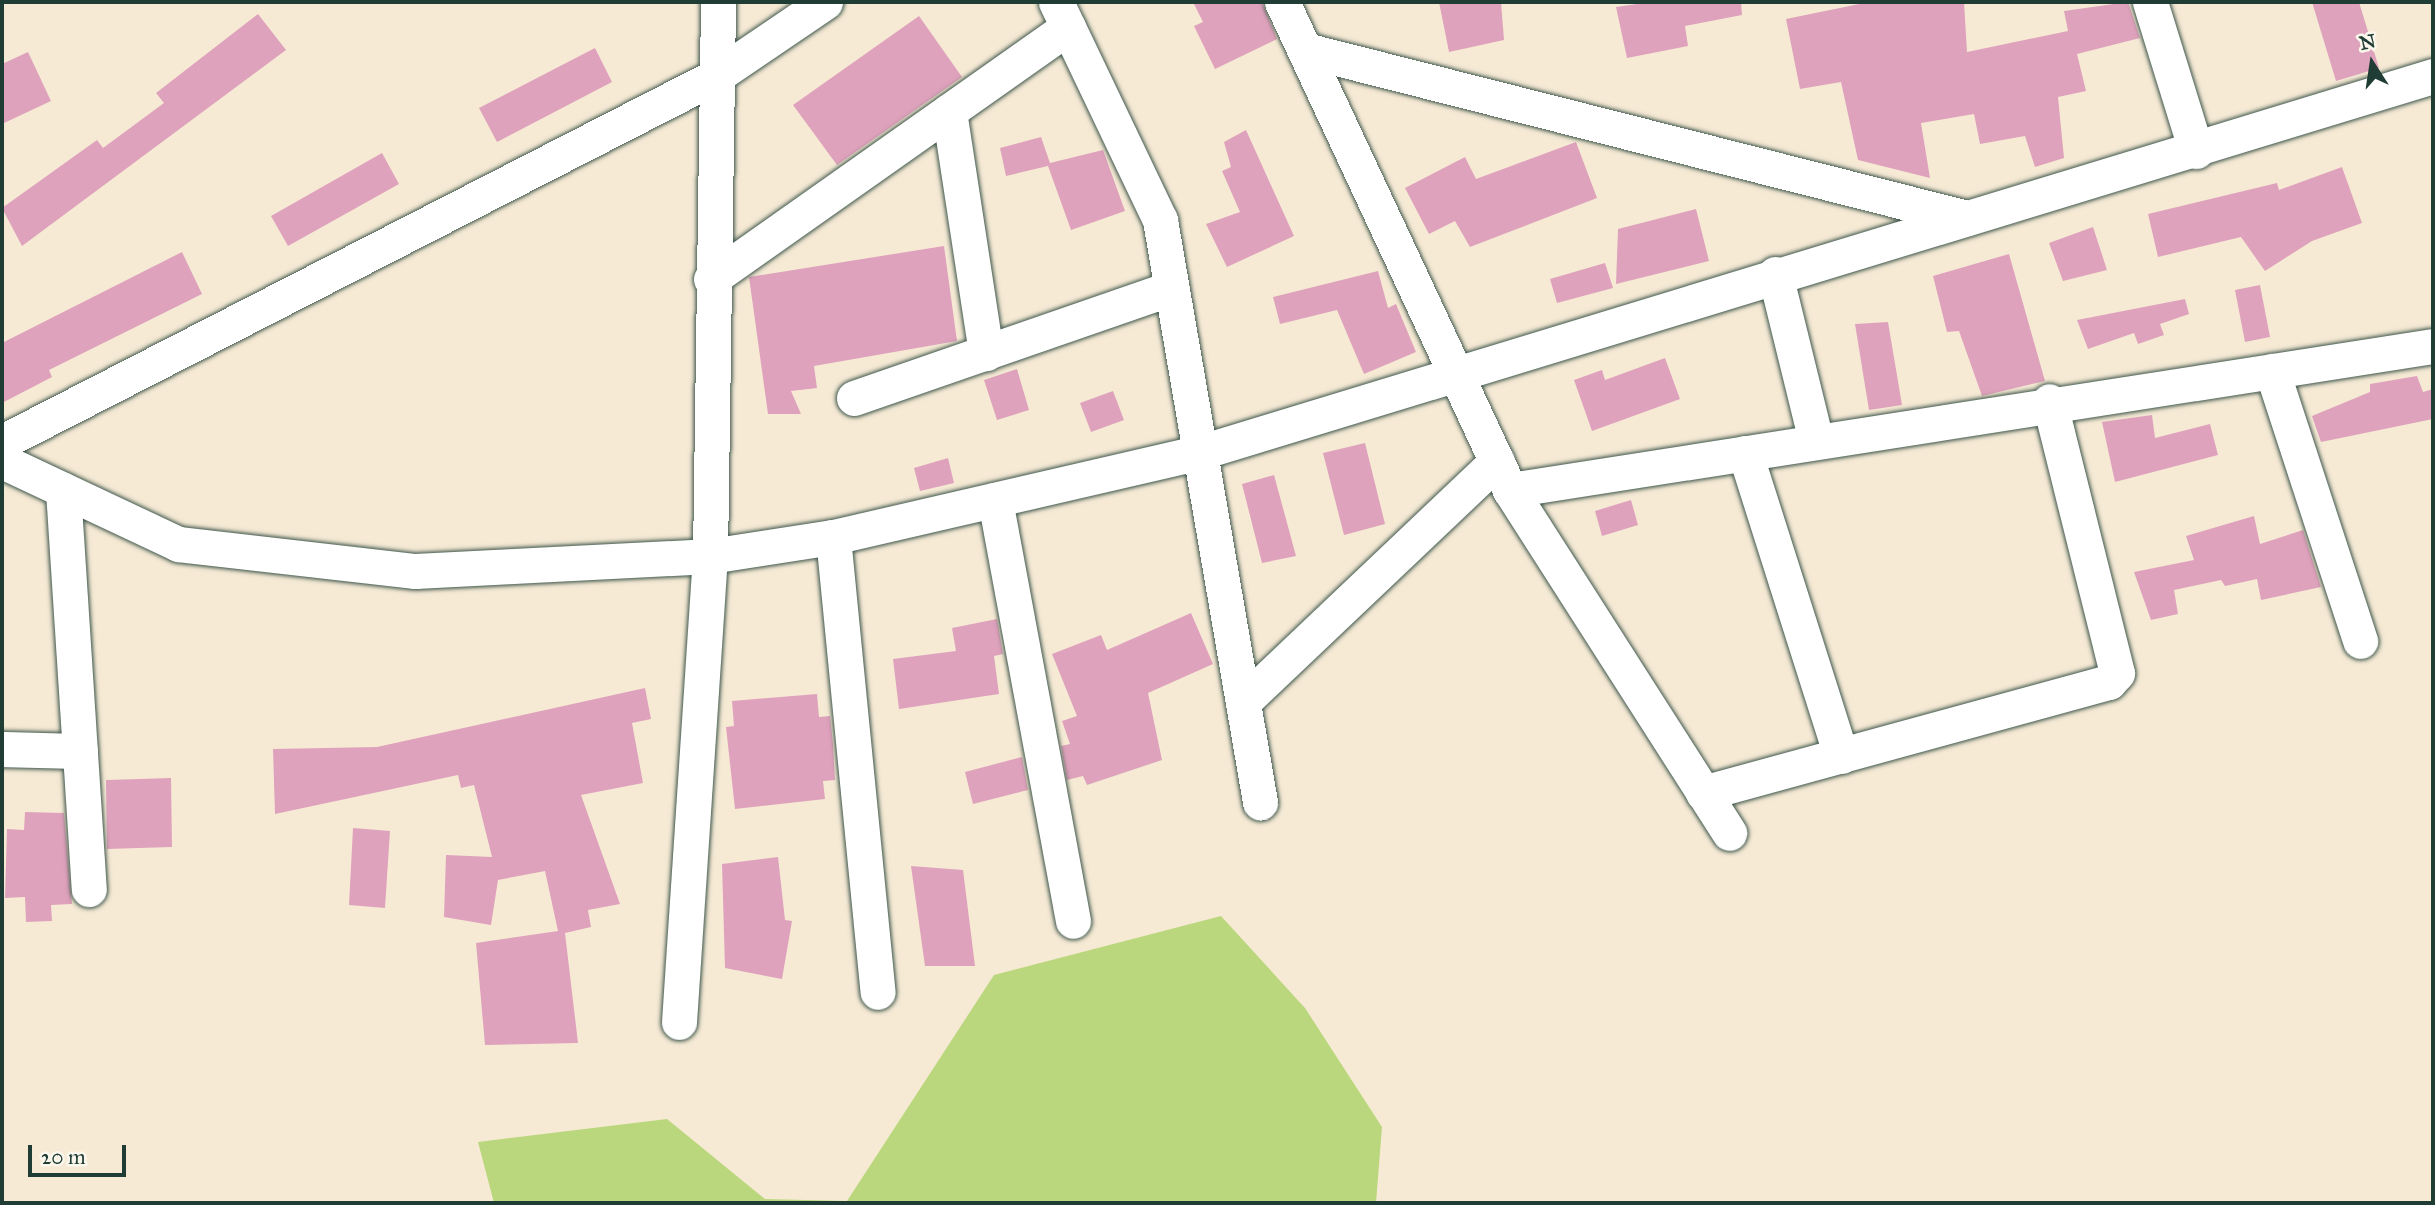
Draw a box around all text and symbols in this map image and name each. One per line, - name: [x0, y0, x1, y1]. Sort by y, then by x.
- north arrow: [2337, 28, 2407, 98]
- text: N: [2357, 29, 2378, 55]
- scale bar: [32, 1132, 130, 1176]
- text: 20 m: [41, 1144, 86, 1170]

